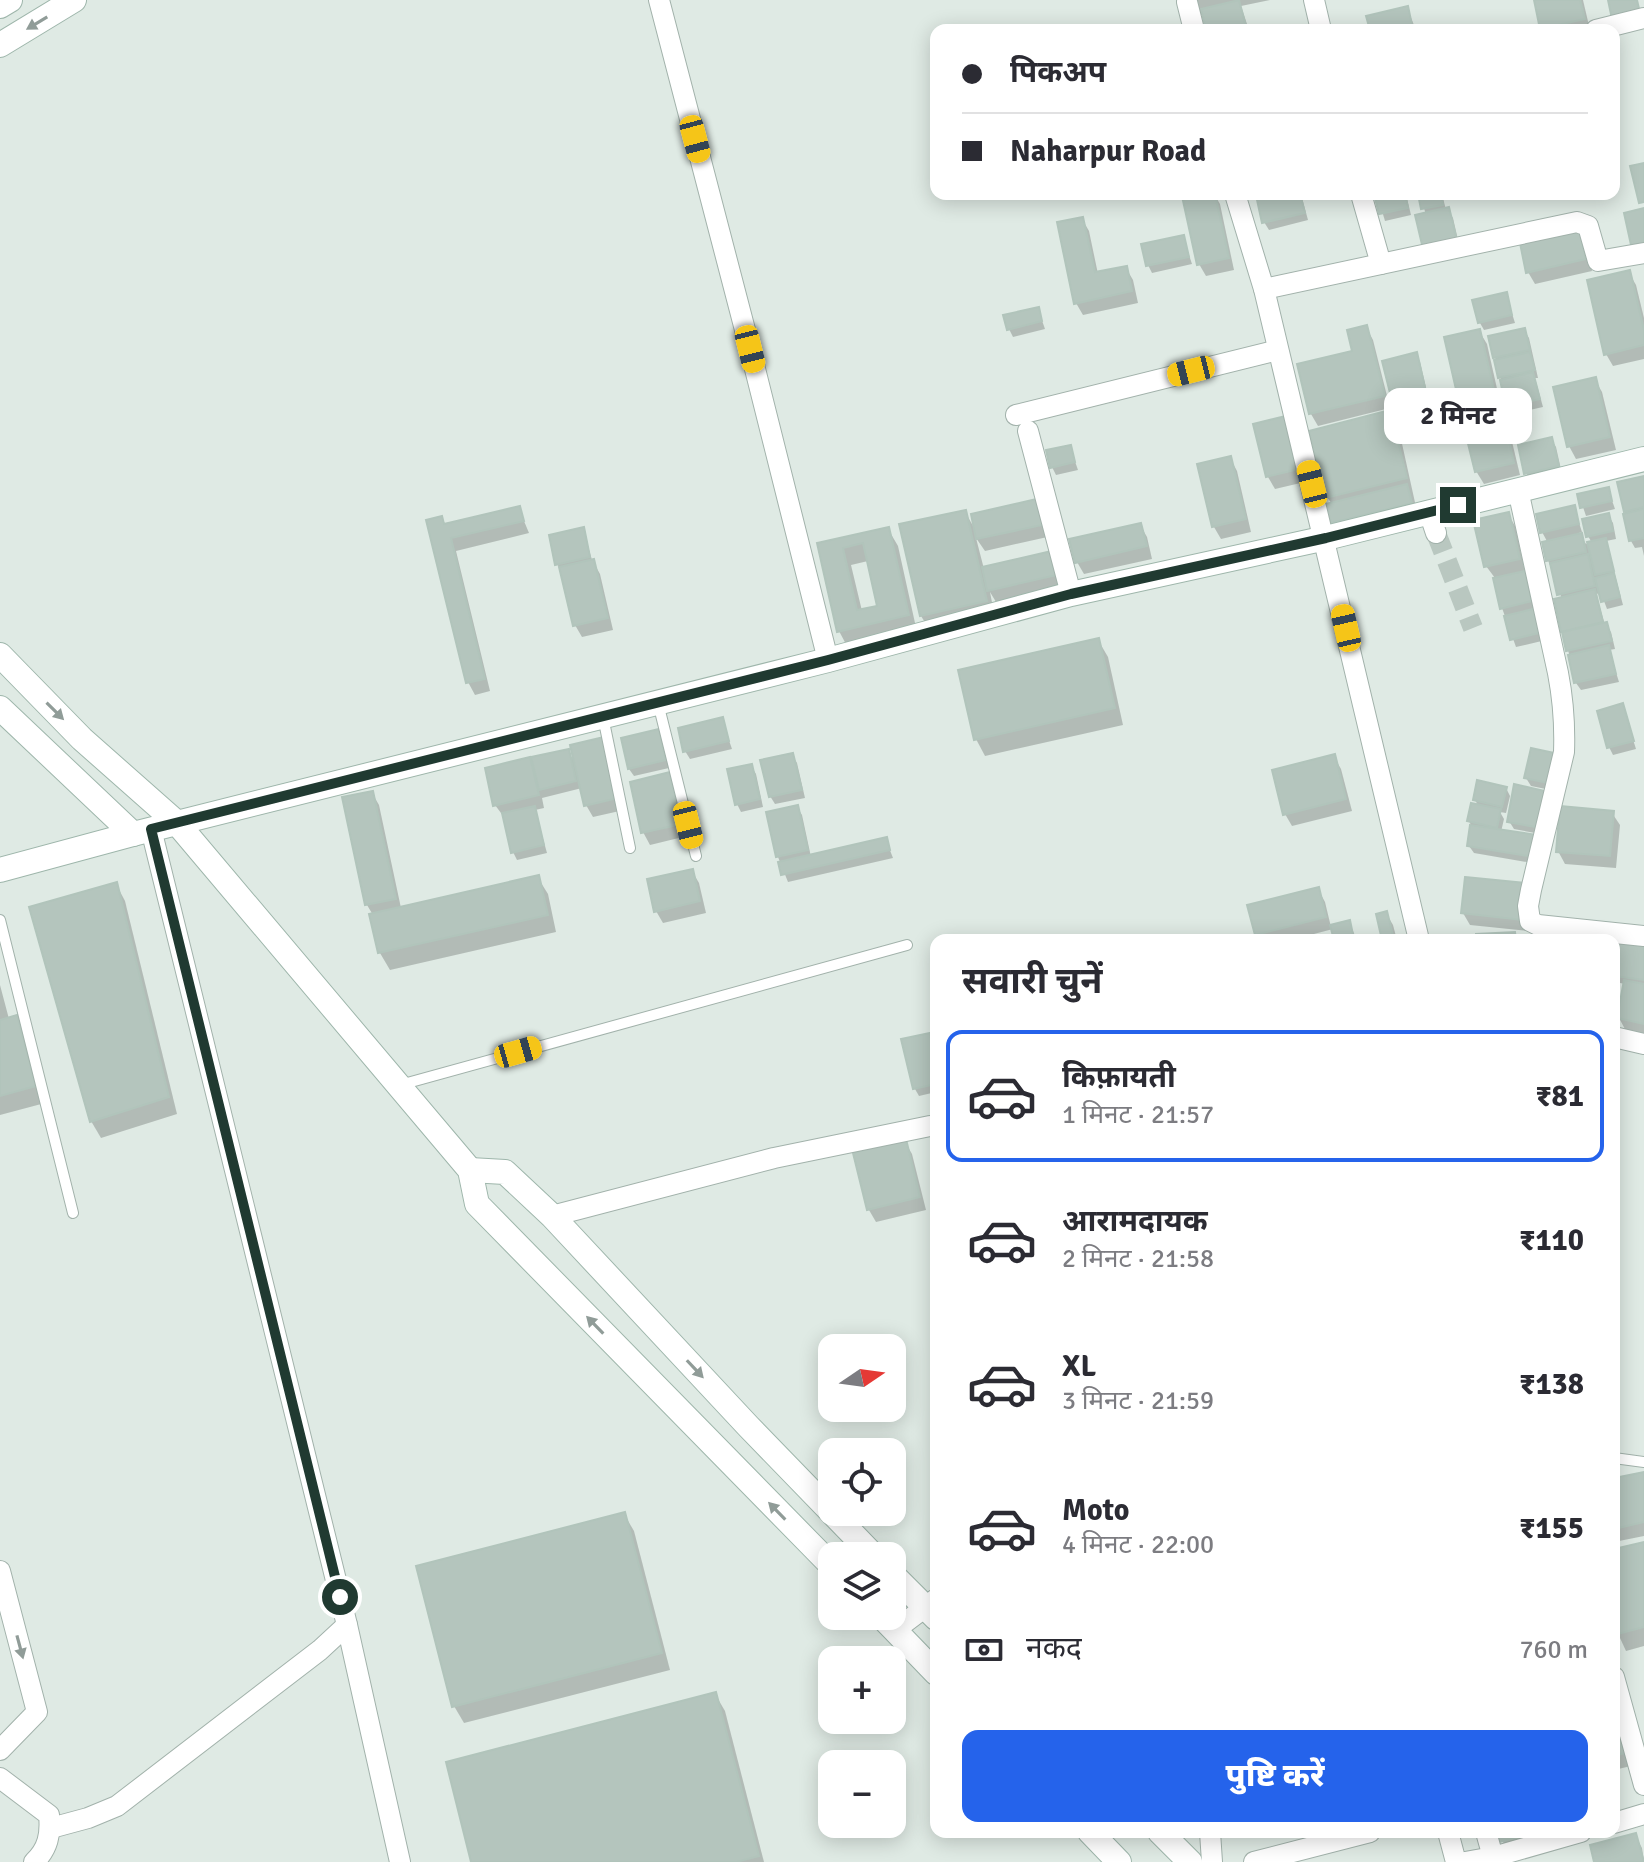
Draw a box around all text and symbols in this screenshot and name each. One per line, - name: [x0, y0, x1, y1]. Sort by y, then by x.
- one-way arrow: [26, 15, 48, 29]
- text: पिकअप: [1010, 54, 1106, 91]
- car: [677, 113, 713, 165]
- text: Naharpur Road: [1010, 133, 1206, 170]
- car: [733, 323, 767, 375]
- car: [1165, 354, 1217, 388]
- callout: 2 मिनट: [1384, 389, 1532, 445]
- text: 2 मिनट: [1420, 400, 1496, 432]
- car: [1295, 458, 1329, 510]
- route end: [1440, 487, 1476, 523]
- car: [1329, 602, 1363, 654]
- one-way arrow: [45, 701, 64, 720]
- car: [671, 799, 705, 851]
- text: सवारी चुनें: [962, 959, 1102, 1004]
- car: [492, 1034, 544, 1070]
- text: किफ़ायती: [1062, 1059, 1176, 1096]
- icon: car: [966, 1060, 1038, 1132]
- text: ₹81: [1535, 1078, 1584, 1115]
- text: 1 मिनट · 21:57: [1062, 1099, 1214, 1131]
- text: आरामदायक: [1062, 1203, 1208, 1240]
- icon: car: [966, 1204, 1038, 1276]
- text: ₹110: [1519, 1222, 1584, 1259]
- text: 2 मिनट · 21:58: [1062, 1243, 1214, 1275]
- one-way arrow: [587, 1316, 605, 1335]
- north arrow: [818, 1334, 906, 1422]
- map controls: [818, 1334, 906, 1838]
- icon: car: [966, 1348, 1038, 1420]
- text: XL: [1062, 1348, 1096, 1385]
- one-way arrow: [685, 1359, 703, 1378]
- text: ₹138: [1519, 1366, 1584, 1403]
- text: 3 मिनट · 21:59: [1062, 1385, 1214, 1417]
- button: locate: [818, 1438, 906, 1526]
- icon: car: [966, 1492, 1038, 1564]
- text: Moto: [1062, 1492, 1129, 1529]
- one-way arrow: [769, 1502, 787, 1521]
- text: ₹155: [1519, 1510, 1584, 1547]
- text: 4 मिनट · 22:00: [1062, 1529, 1214, 1561]
- button: layers: [818, 1542, 906, 1630]
- route start: [322, 1579, 358, 1615]
- icon: cash: [962, 1628, 1006, 1672]
- text: नकद: [1026, 1630, 1082, 1667]
- text: 760 m: [1519, 1634, 1588, 1666]
- one-way arrow: [14, 1635, 27, 1659]
- button: +: [818, 1646, 906, 1734]
- button: पुष्टि करें: [962, 1730, 1588, 1822]
- button: −: [818, 1750, 906, 1838]

